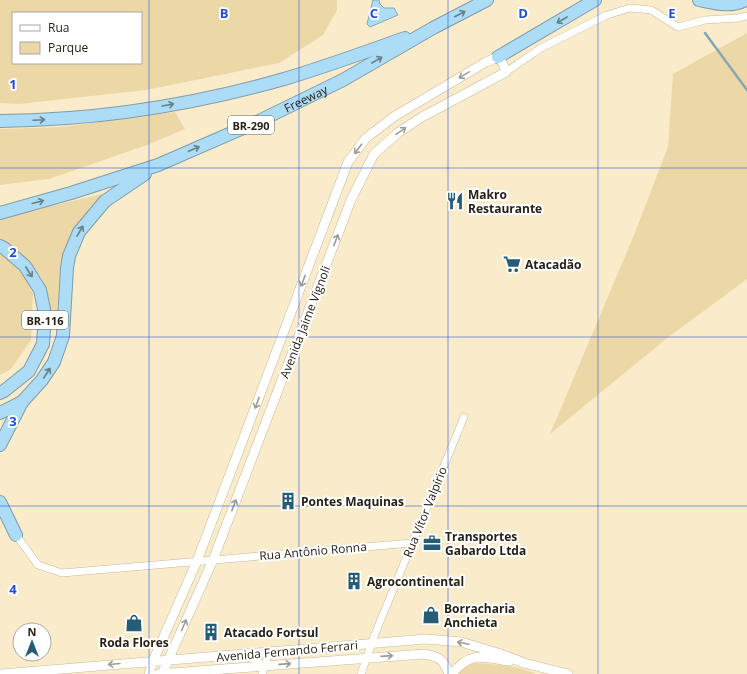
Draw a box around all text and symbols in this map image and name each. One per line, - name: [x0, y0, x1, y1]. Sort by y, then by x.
- text: B: [220, 4, 229, 22]
- text: C: [370, 4, 378, 22]
- text: D: [518, 4, 528, 22]
- text: E: [668, 4, 676, 22]
- one-way arrow: [454, 10, 466, 17]
- legend: [12, 12, 142, 64]
- one-way arrow: [556, 16, 568, 24]
- text: Rua: [48, 19, 69, 36]
- text: Parque: [48, 39, 88, 56]
- one-way arrow: [371, 56, 383, 64]
- one-way arrow: [458, 72, 470, 80]
- text: 1: [9, 75, 17, 93]
- street label: Freeway: [281, 80, 331, 116]
- one-way arrow: [161, 101, 174, 109]
- one-way arrow: [32, 116, 45, 124]
- road number: BR-290: [228, 116, 274, 134]
- one-way arrow: [396, 127, 407, 135]
- one-way arrow: [354, 143, 362, 154]
- one-way arrow: [187, 145, 199, 152]
- place label: Makro Restaurante: [468, 186, 542, 217]
- restaurant icon: Makro Restaurante: [445, 191, 465, 211]
- one-way arrow: [31, 198, 44, 206]
- one-way arrow: [77, 225, 85, 237]
- one-way arrow: [333, 234, 341, 246]
- text: 2: [9, 243, 17, 261]
- supermarket icon: Atacadão: [502, 254, 522, 274]
- place label: Atacadão: [525, 256, 581, 273]
- street label: Avenida Jaime Vignoli: [276, 263, 334, 381]
- one-way arrow: [25, 266, 33, 278]
- one-way arrow: [299, 275, 307, 287]
- road number: BR-116: [22, 311, 68, 329]
- one-way arrow: [44, 367, 52, 379]
- one-way arrow: [253, 397, 261, 409]
- text: 3: [9, 412, 17, 430]
- street label: Rua Vítor Valpírio: [399, 464, 451, 560]
- building icon: Pontes Maquinas: [278, 491, 298, 511]
- place label: Pontes Maquinas: [301, 493, 404, 510]
- one-way arrow: [231, 499, 239, 511]
- place label: Transportes Gabardo Ltda: [445, 528, 526, 559]
- office icon: Transportes Gabardo Ltda: [422, 533, 442, 553]
- street label: Rua Antônio Ronna: [259, 538, 367, 564]
- building icon: Agrocontinental: [344, 571, 364, 591]
- place label: Agrocontinental: [367, 573, 464, 590]
- text: 4: [9, 580, 17, 598]
- place label: Borracharia Anchieta: [444, 600, 515, 631]
- shop icon: Borracharia Anchieta: [421, 605, 441, 625]
- shop icon: Roda Flores: [124, 613, 144, 633]
- one-way arrow: [181, 619, 188, 631]
- north arrow: [12, 622, 52, 662]
- building icon: Atacado Fortsul: [201, 622, 221, 642]
- text: N: [28, 624, 36, 639]
- place label: Atacado Fortsul: [224, 624, 318, 641]
- place label: Roda Flores: [99, 634, 169, 651]
- street label: Avenida Fernando Ferrari: [215, 636, 359, 666]
- one-way arrow: [457, 639, 470, 647]
- one-way arrow: [381, 653, 394, 660]
- one-way arrow: [108, 661, 121, 668]
- one-way arrow: [278, 661, 291, 668]

